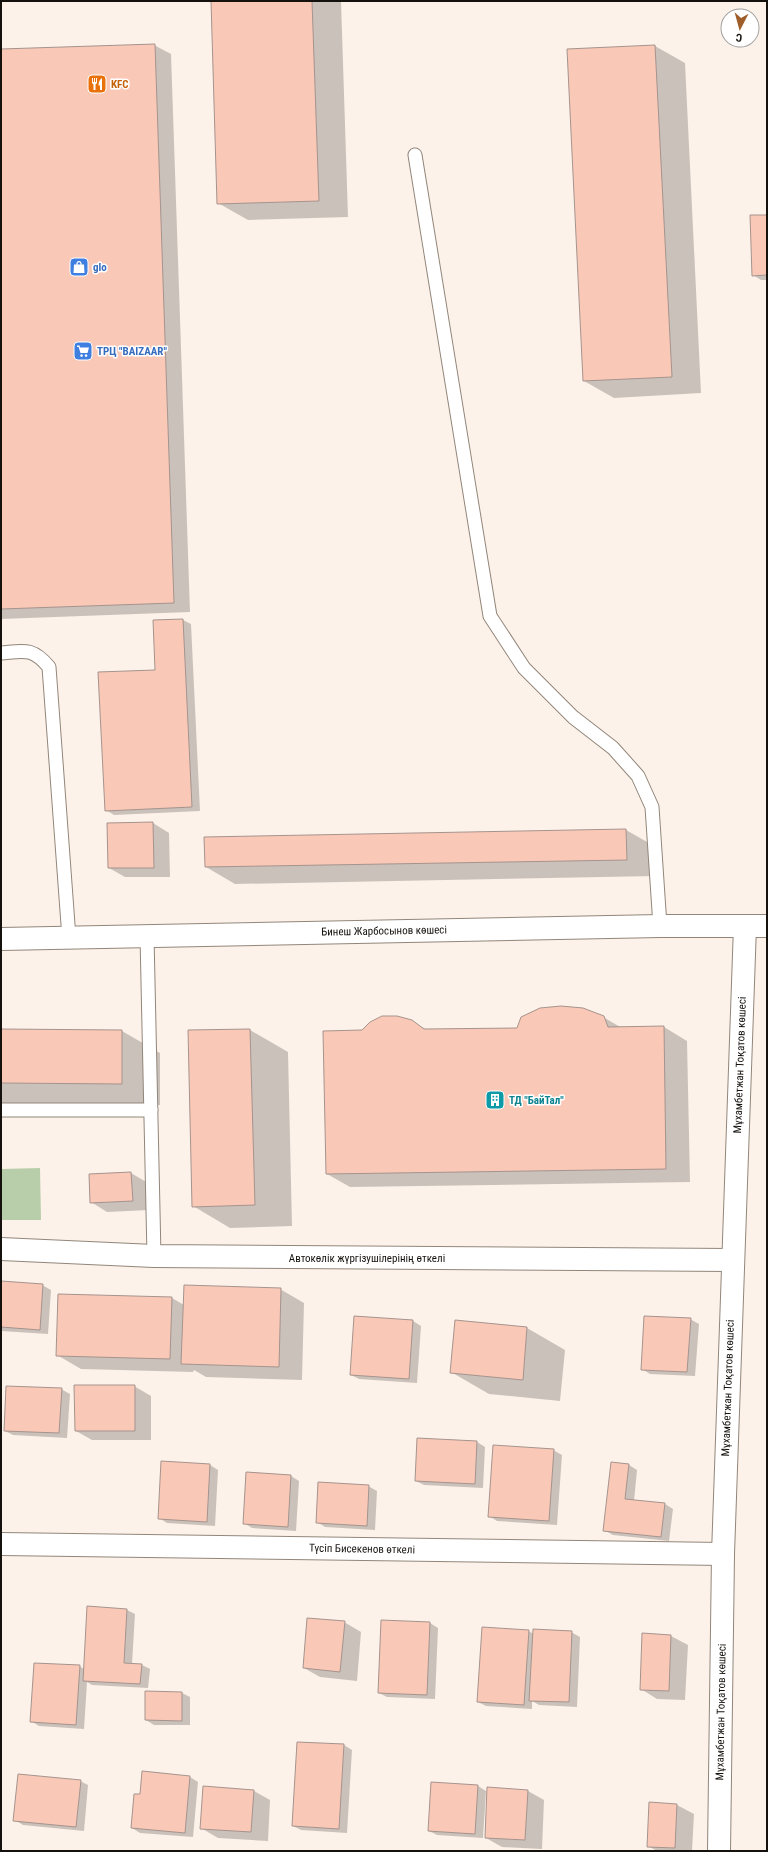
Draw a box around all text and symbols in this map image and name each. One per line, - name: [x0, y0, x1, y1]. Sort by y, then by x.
- north arrow: [720, 8, 760, 48]
- text: С: [735, 31, 743, 44]
- restaurant icon: KFC: [86, 73, 108, 95]
- place label: KFC: [111, 78, 129, 91]
- shop icon: glo: [68, 256, 90, 278]
- place label: glo: [93, 261, 107, 274]
- supermarket icon: ТРЦ "BAIZAAR": [72, 340, 94, 362]
- place label: ТРЦ "BAIZAAR": [97, 345, 167, 358]
- street label: Бинеш Жарбосынов көшесі: [321, 923, 447, 939]
- street label: Мұхамбетжан Тоқатов көшесі: [731, 996, 749, 1134]
- building icon: ТД "БайТал": [484, 1089, 506, 1111]
- place label: ТД "БайТал": [509, 1094, 564, 1107]
- street label: Автокөлік жүргізушілерінің өткелі: [289, 1252, 445, 1265]
- street label: Мұхамбетжан Тоқатов көшесі: [719, 1319, 737, 1457]
- street label: Түсіп Бисекенов өткелі: [309, 1542, 415, 1556]
- street label: Мұхамбетжан Тоқатов көшесі: [713, 1643, 729, 1781]

